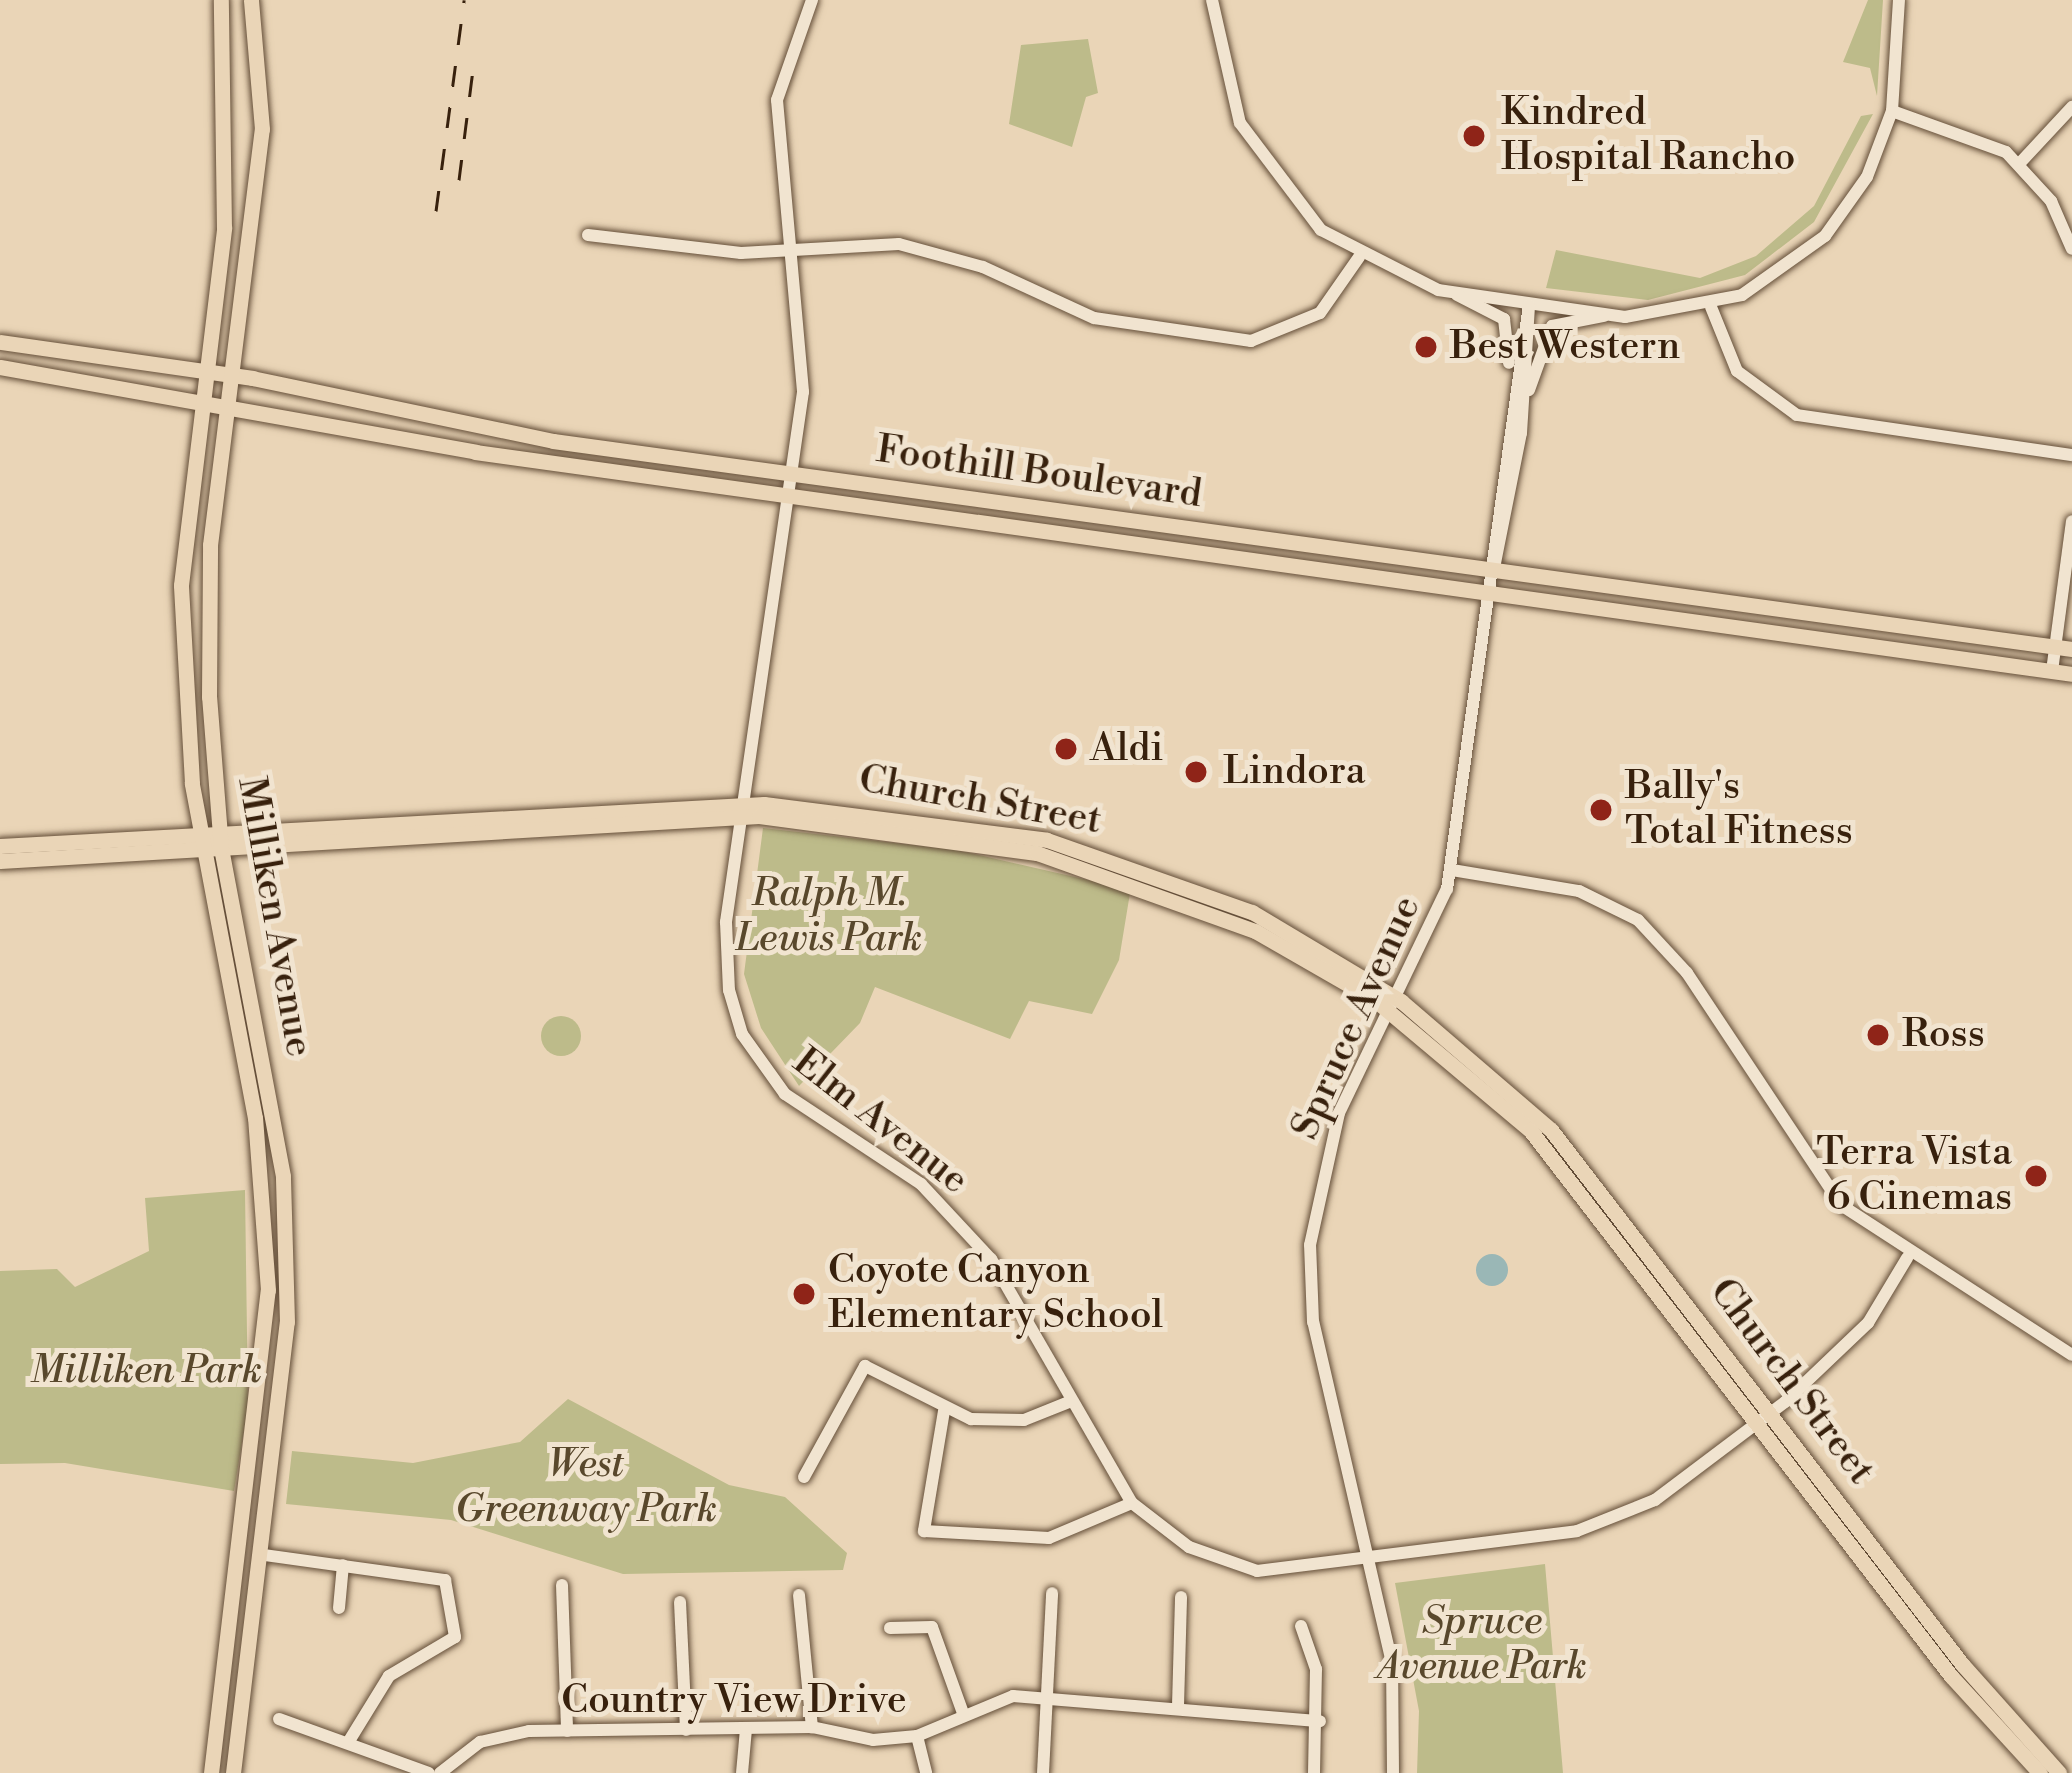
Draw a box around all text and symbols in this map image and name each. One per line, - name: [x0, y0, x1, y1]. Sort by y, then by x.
- place label: Kindred Hospital Rancho: [1501, 91, 1795, 182]
- marker: Kindred Hospital Rancho: [1458, 120, 1490, 152]
- place label: Best Western: [1450, 324, 1680, 370]
- marker: Best Western: [1413, 334, 1439, 360]
- street label: Foothill Boulevard: [873, 427, 1205, 519]
- place label: Aldi: [1090, 726, 1163, 772]
- marker: Aldi: [1053, 736, 1079, 762]
- place label: Lindora: [1223, 749, 1365, 795]
- marker: Lindora: [1180, 756, 1212, 788]
- street label: Church Street: [855, 757, 1105, 845]
- place label: Bally's Total Fitness: [1625, 765, 1853, 856]
- street label: Milliken Avenue: [226, 774, 322, 1060]
- marker: Bally's Total Fitness: [1588, 797, 1614, 823]
- park label: Ralph M. Lewis Park: [736, 872, 922, 963]
- street label: Spruce Avenue: [1283, 889, 1431, 1147]
- place label: Ross: [1902, 1012, 1985, 1058]
- marker: Ross: [1865, 1022, 1891, 1048]
- street label: Elm Avenue: [783, 1039, 977, 1205]
- place label: Terra Vista 6 Cinemas: [1816, 1131, 2012, 1222]
- marker: Terra Vista 6 Cinemas: [2023, 1163, 2049, 1189]
- place label: Coyote Canyon Elementary School: [828, 1249, 1163, 1340]
- street label: Church Street: [1699, 1270, 1883, 1494]
- marker: Coyote Canyon Elementary School: [791, 1281, 817, 1307]
- park label: Milliken Park: [30, 1348, 262, 1394]
- park label: West Greenway Park: [455, 1443, 717, 1534]
- park label: Spruce Avenue Park: [1377, 1600, 1587, 1691]
- street label: Country View Drive: [561, 1678, 907, 1724]

